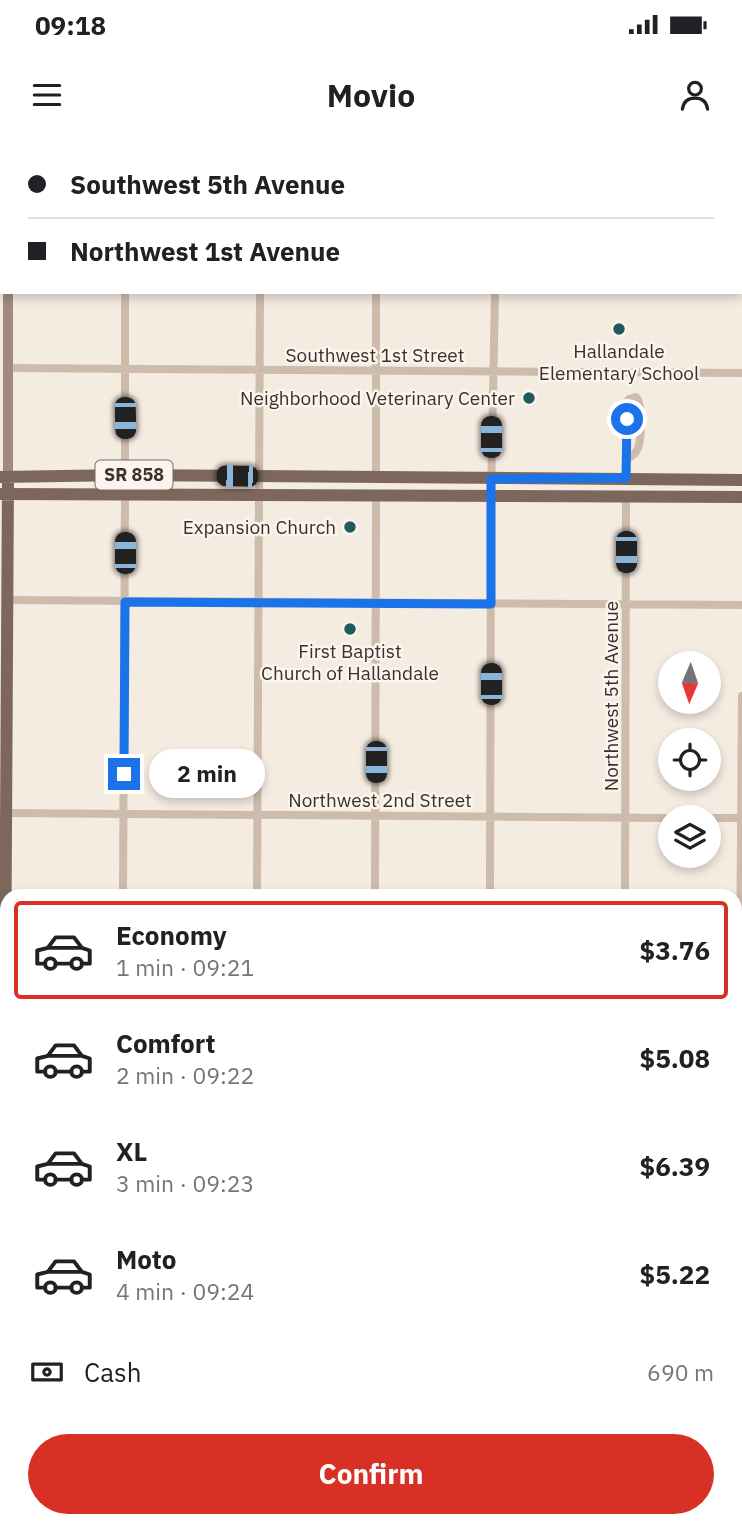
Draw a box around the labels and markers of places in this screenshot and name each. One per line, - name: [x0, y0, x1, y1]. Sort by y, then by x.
- marker: Hallandale Elementary School: [611, 321, 627, 337]
- place label: Hallandale Elementary School: [539, 339, 699, 385]
- place label: Neighborhood Veterinary Center: [240, 386, 515, 410]
- marker: Neighborhood Veterinary Center: [521, 390, 537, 406]
- place label: Expansion Church: [183, 515, 336, 539]
- marker: Expansion Church: [342, 519, 358, 535]
- marker: First Baptist Church of Hallandale: [342, 621, 358, 637]
- place label: First Baptist Church of Hallandale: [261, 639, 439, 685]

